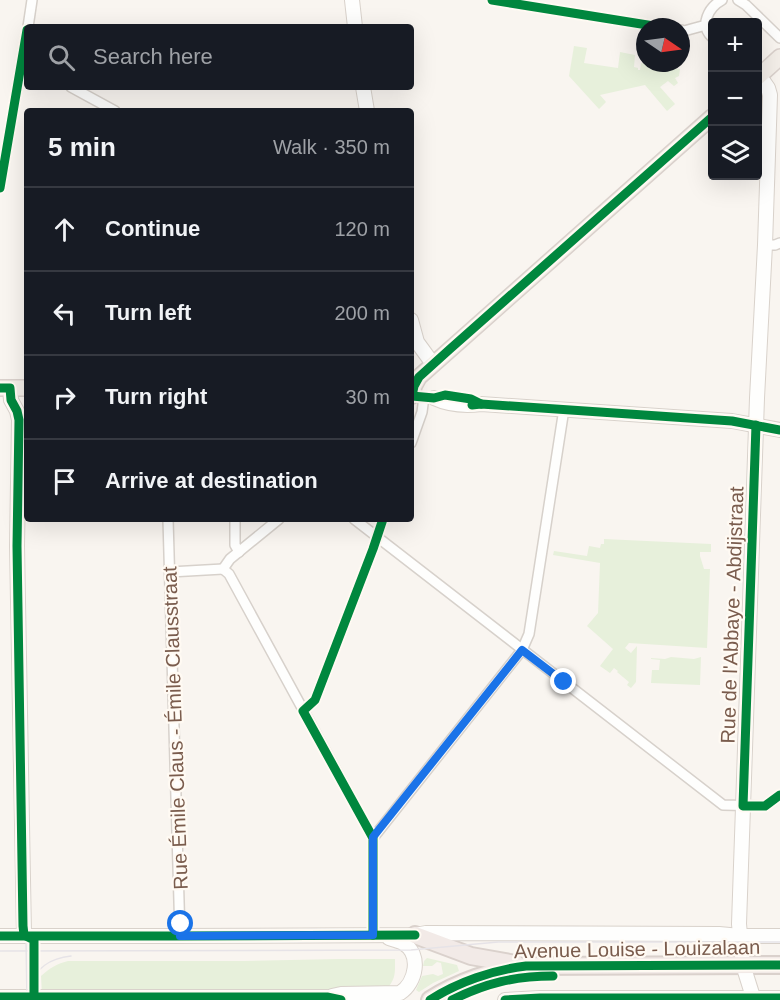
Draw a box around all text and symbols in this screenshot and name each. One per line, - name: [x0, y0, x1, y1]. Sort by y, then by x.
- north arrow: [636, 18, 690, 72]
- map controls: [708, 18, 762, 180]
- button: +: [708, 18, 762, 72]
- search box: [24, 24, 414, 90]
- icon: search: [45, 41, 78, 74]
- text: Search here: [93, 44, 213, 69]
- button: −: [708, 72, 762, 126]
- button: layers: [708, 126, 762, 180]
- text: 5 min: [48, 132, 116, 162]
- text: Walk · 350 m: [273, 136, 390, 158]
- icon: ahead: [48, 213, 81, 246]
- text: Continue: [105, 216, 200, 241]
- text: 120 m: [334, 218, 390, 240]
- icon: left: [48, 297, 81, 330]
- text: Turn left: [105, 300, 191, 325]
- text: 200 m: [334, 302, 390, 324]
- icon: right: [48, 381, 81, 414]
- text: Turn right: [105, 384, 207, 409]
- text: 30 m: [346, 386, 390, 408]
- icon: arrive: [48, 465, 81, 498]
- text: Arrive at destination: [105, 468, 318, 493]
- street label: Rue de l'Abbaye - Abdijstraat: [717, 486, 747, 744]
- street label: Rue Émile Claus - Émile Clausstraat: [158, 566, 192, 890]
- route end: [550, 668, 576, 694]
- route start: [167, 910, 193, 936]
- street label: Avenue Louise - Louizalaan: [514, 936, 760, 962]

